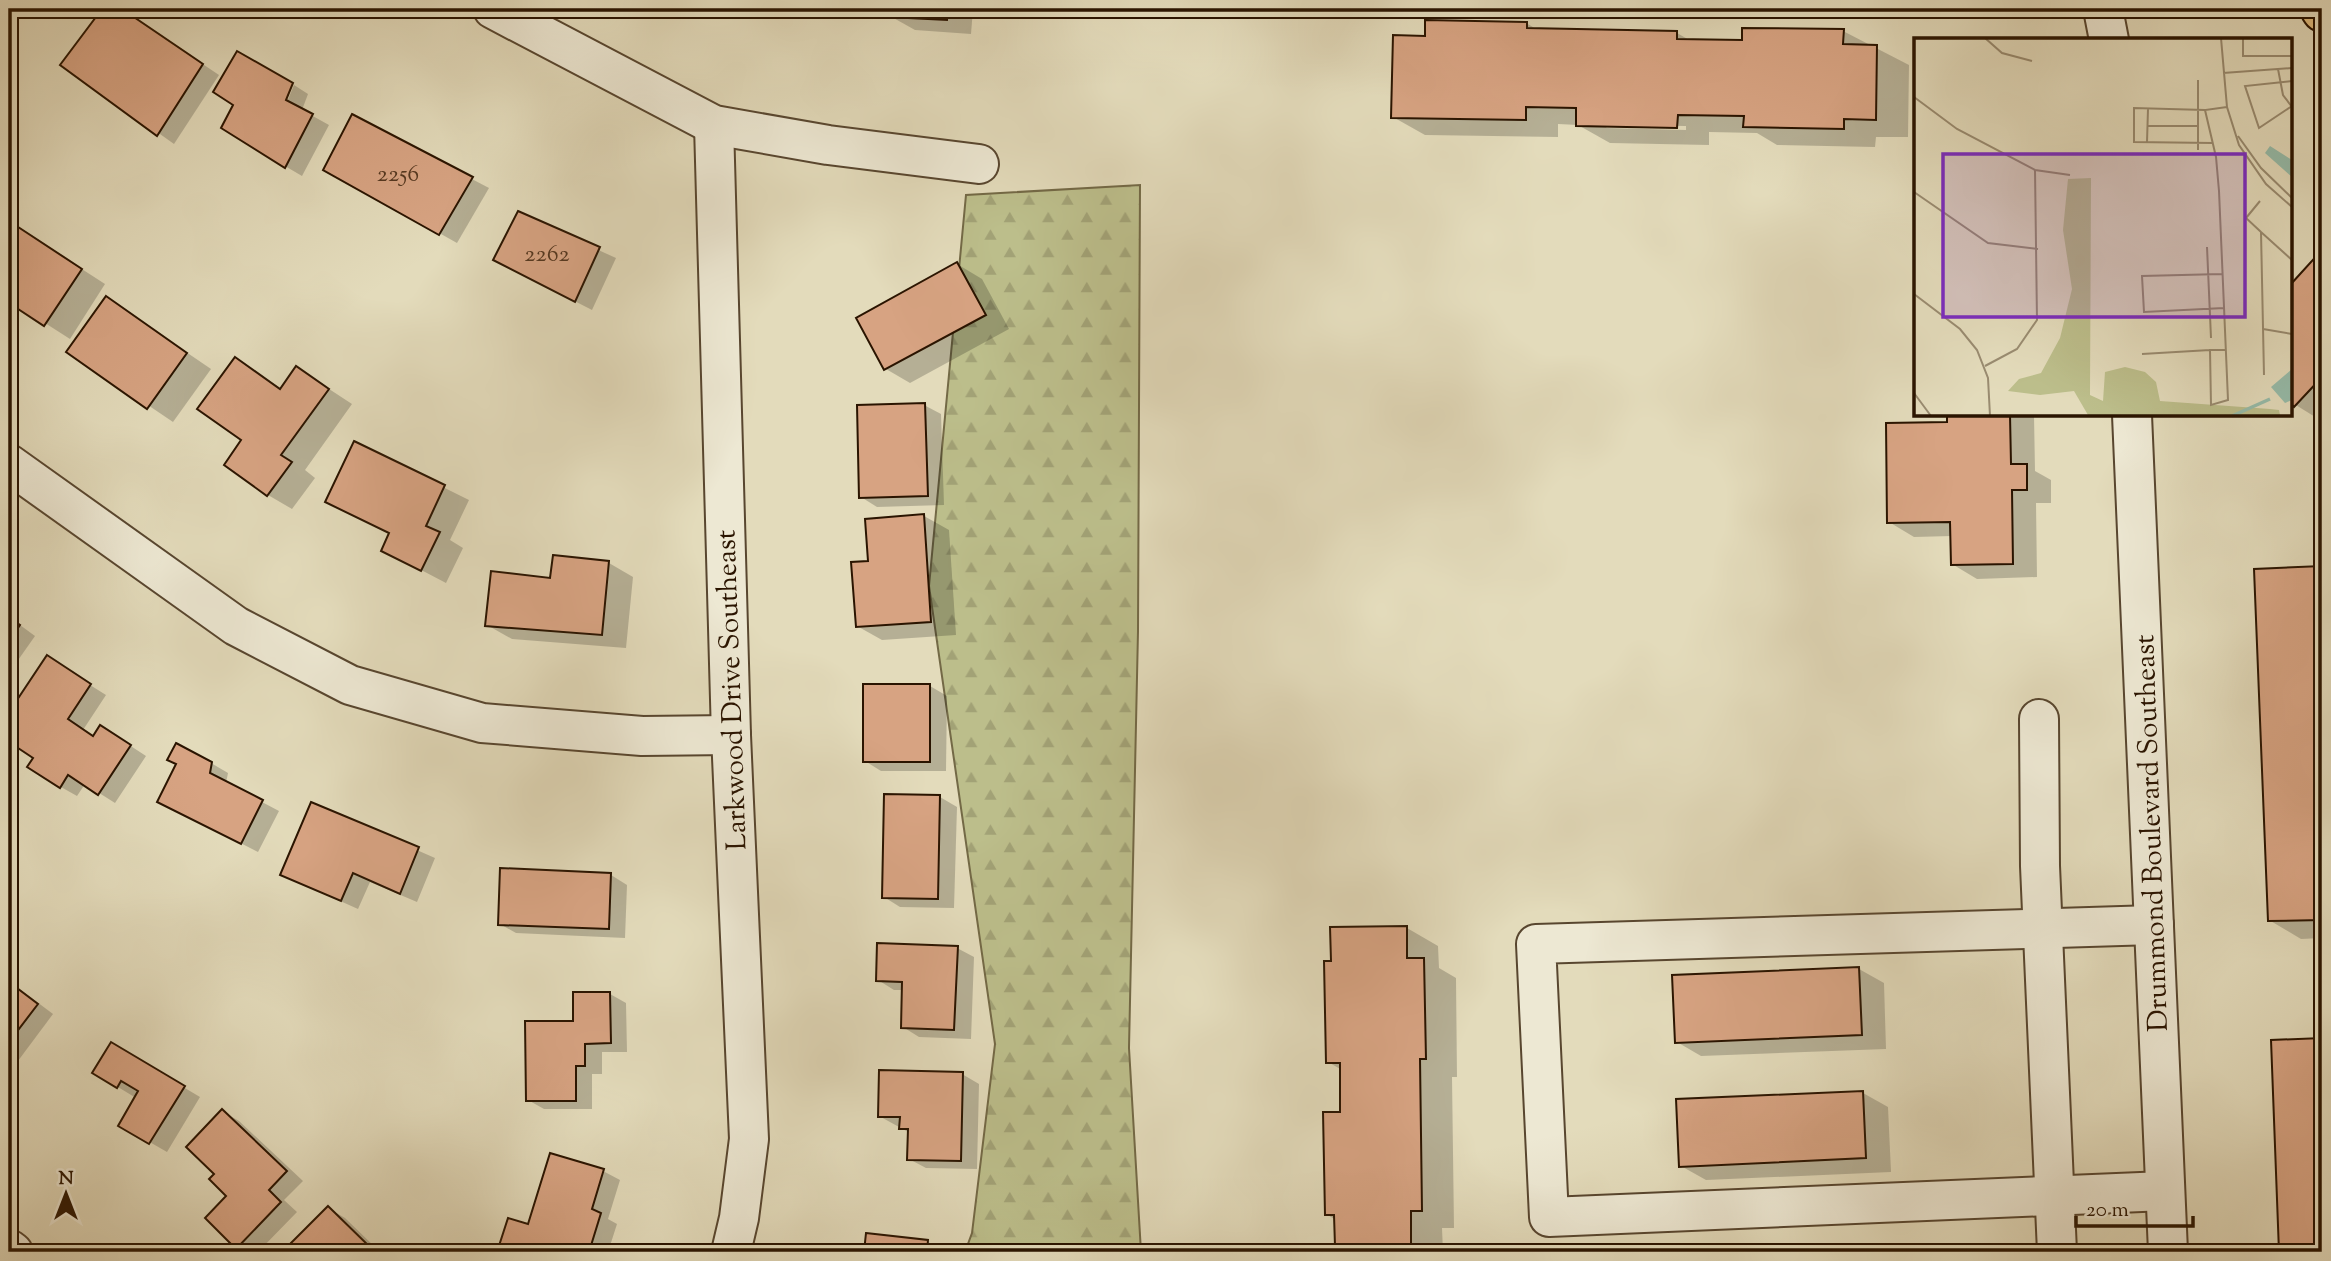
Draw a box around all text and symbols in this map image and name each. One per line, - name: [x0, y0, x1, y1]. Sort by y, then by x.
- inset map: [1914, 38, 2292, 416]
- house number: 2256: [377, 158, 419, 192]
- house number: 2262: [524, 238, 570, 272]
- street label: Larkwood Drive Southeast: [707, 528, 759, 851]
- street label: Drummond Boulevard Southeast: [2126, 633, 2180, 1032]
- north arrow: [32, 1160, 102, 1230]
- text: N: [58, 1166, 74, 1193]
- scale bar: [2076, 1184, 2193, 1228]
- text: 20 m: [2086, 1196, 2129, 1226]

